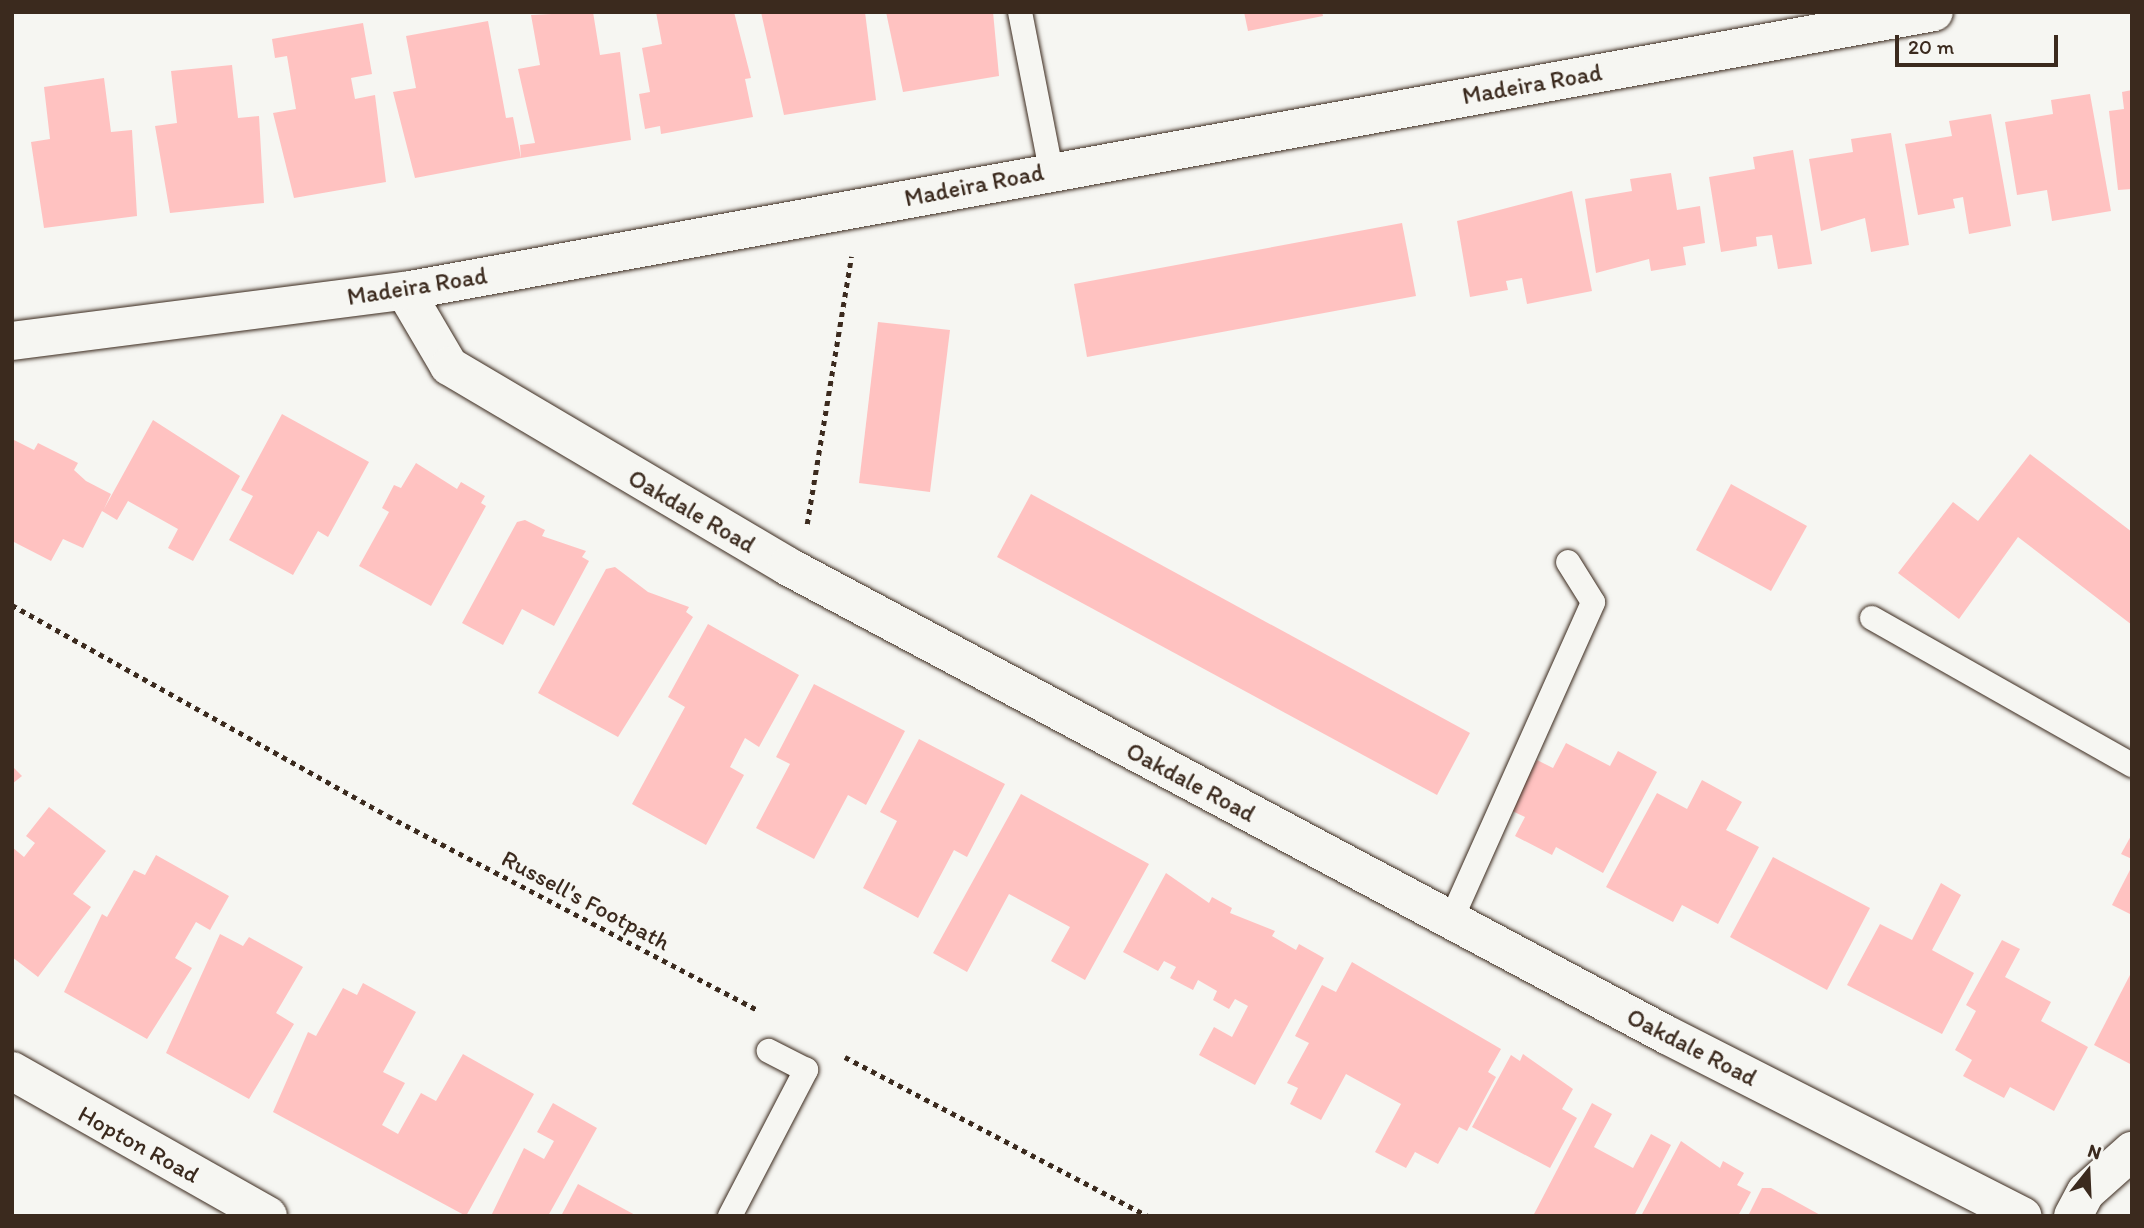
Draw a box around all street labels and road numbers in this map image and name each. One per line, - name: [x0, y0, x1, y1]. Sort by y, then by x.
- street label: Madeira Road: [1460, 58, 1604, 110]
- street label: Madeira Road: [902, 157, 1046, 213]
- street label: Madeira Road: [345, 261, 489, 311]
- street label: Oakdale Road: [623, 463, 761, 559]
- street label: Oakdale Road: [1121, 736, 1261, 828]
- street label: Russell's Footpath: [497, 844, 675, 956]
- street label: Oakdale Road: [1622, 1002, 1762, 1092]
- street label: Hopton Road: [74, 1099, 204, 1189]

